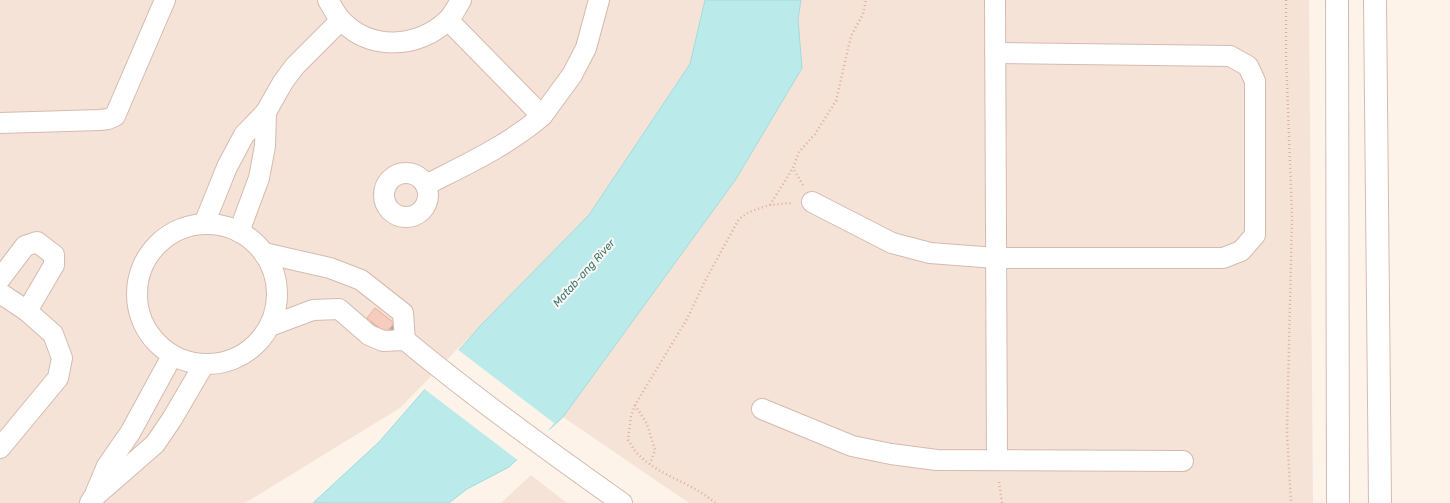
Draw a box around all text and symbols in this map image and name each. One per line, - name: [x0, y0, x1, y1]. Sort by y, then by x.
- water label: Matab-ang River: [550, 236, 618, 309]

